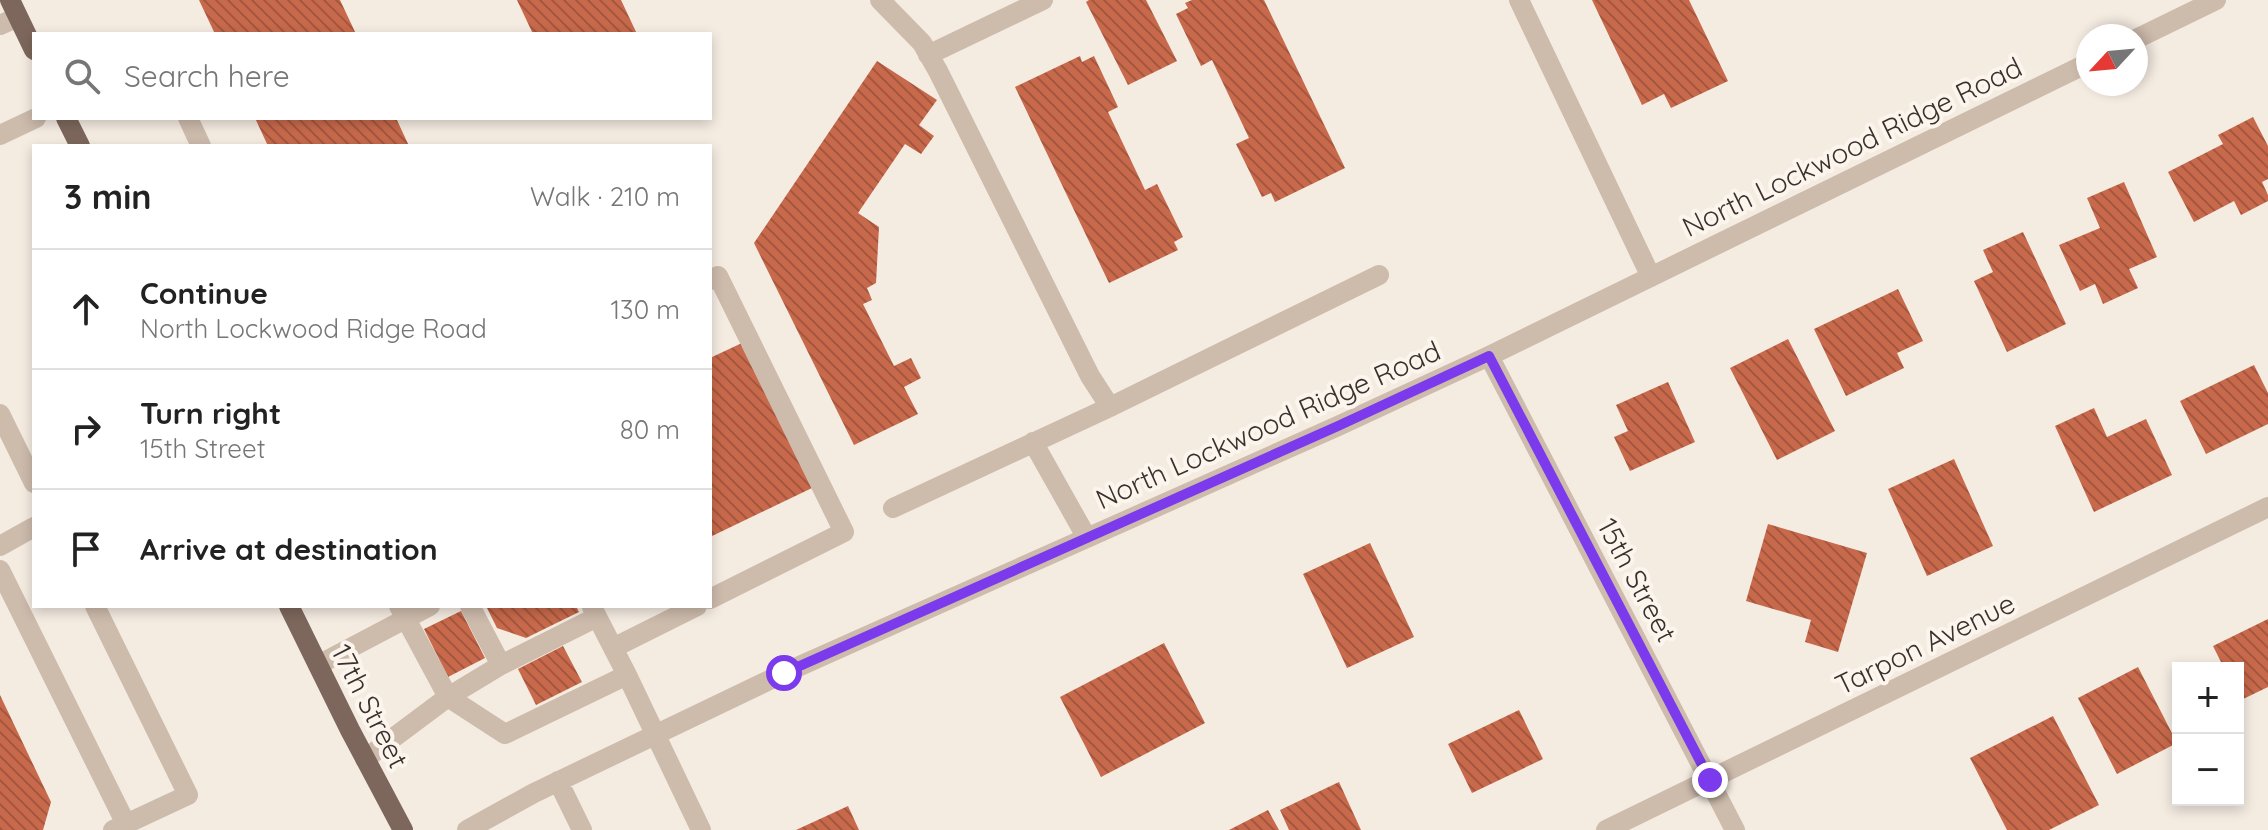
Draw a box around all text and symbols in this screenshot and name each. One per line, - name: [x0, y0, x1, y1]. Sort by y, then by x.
- north arrow: [2076, 24, 2148, 96]
- search box: [32, 32, 712, 120]
- street label: North Lockwood Ridge Road: [1676, 49, 2027, 244]
- icon: search: [60, 54, 104, 98]
- text: Search here: [124, 57, 290, 95]
- text: 3 min: [64, 175, 151, 218]
- text: Walk · 210 m: [530, 180, 680, 213]
- text: Continue: [140, 274, 268, 312]
- icon: ahead: [64, 287, 108, 331]
- text: 130 m: [610, 293, 680, 326]
- text: North Lockwood Ridge Road: [140, 312, 487, 345]
- street label: North Lockwood Ridge Road: [1090, 333, 1446, 516]
- text: Turn right: [140, 394, 281, 432]
- icon: right: [64, 407, 108, 451]
- text: 80 m: [620, 413, 680, 446]
- text: 15th Street: [140, 432, 266, 465]
- street label: 15th Street: [1590, 512, 1685, 648]
- icon: arrive: [64, 527, 108, 571]
- text: Arrive at destination: [140, 530, 438, 568]
- street label: Tarpon Avenue: [1829, 585, 2020, 702]
- street label: 17th Street: [324, 638, 417, 774]
- route start: [766, 655, 802, 691]
- map controls: [2172, 662, 2244, 806]
- button: +: [2172, 662, 2244, 734]
- button: −: [2172, 734, 2244, 806]
- route end: [1692, 762, 1728, 798]

